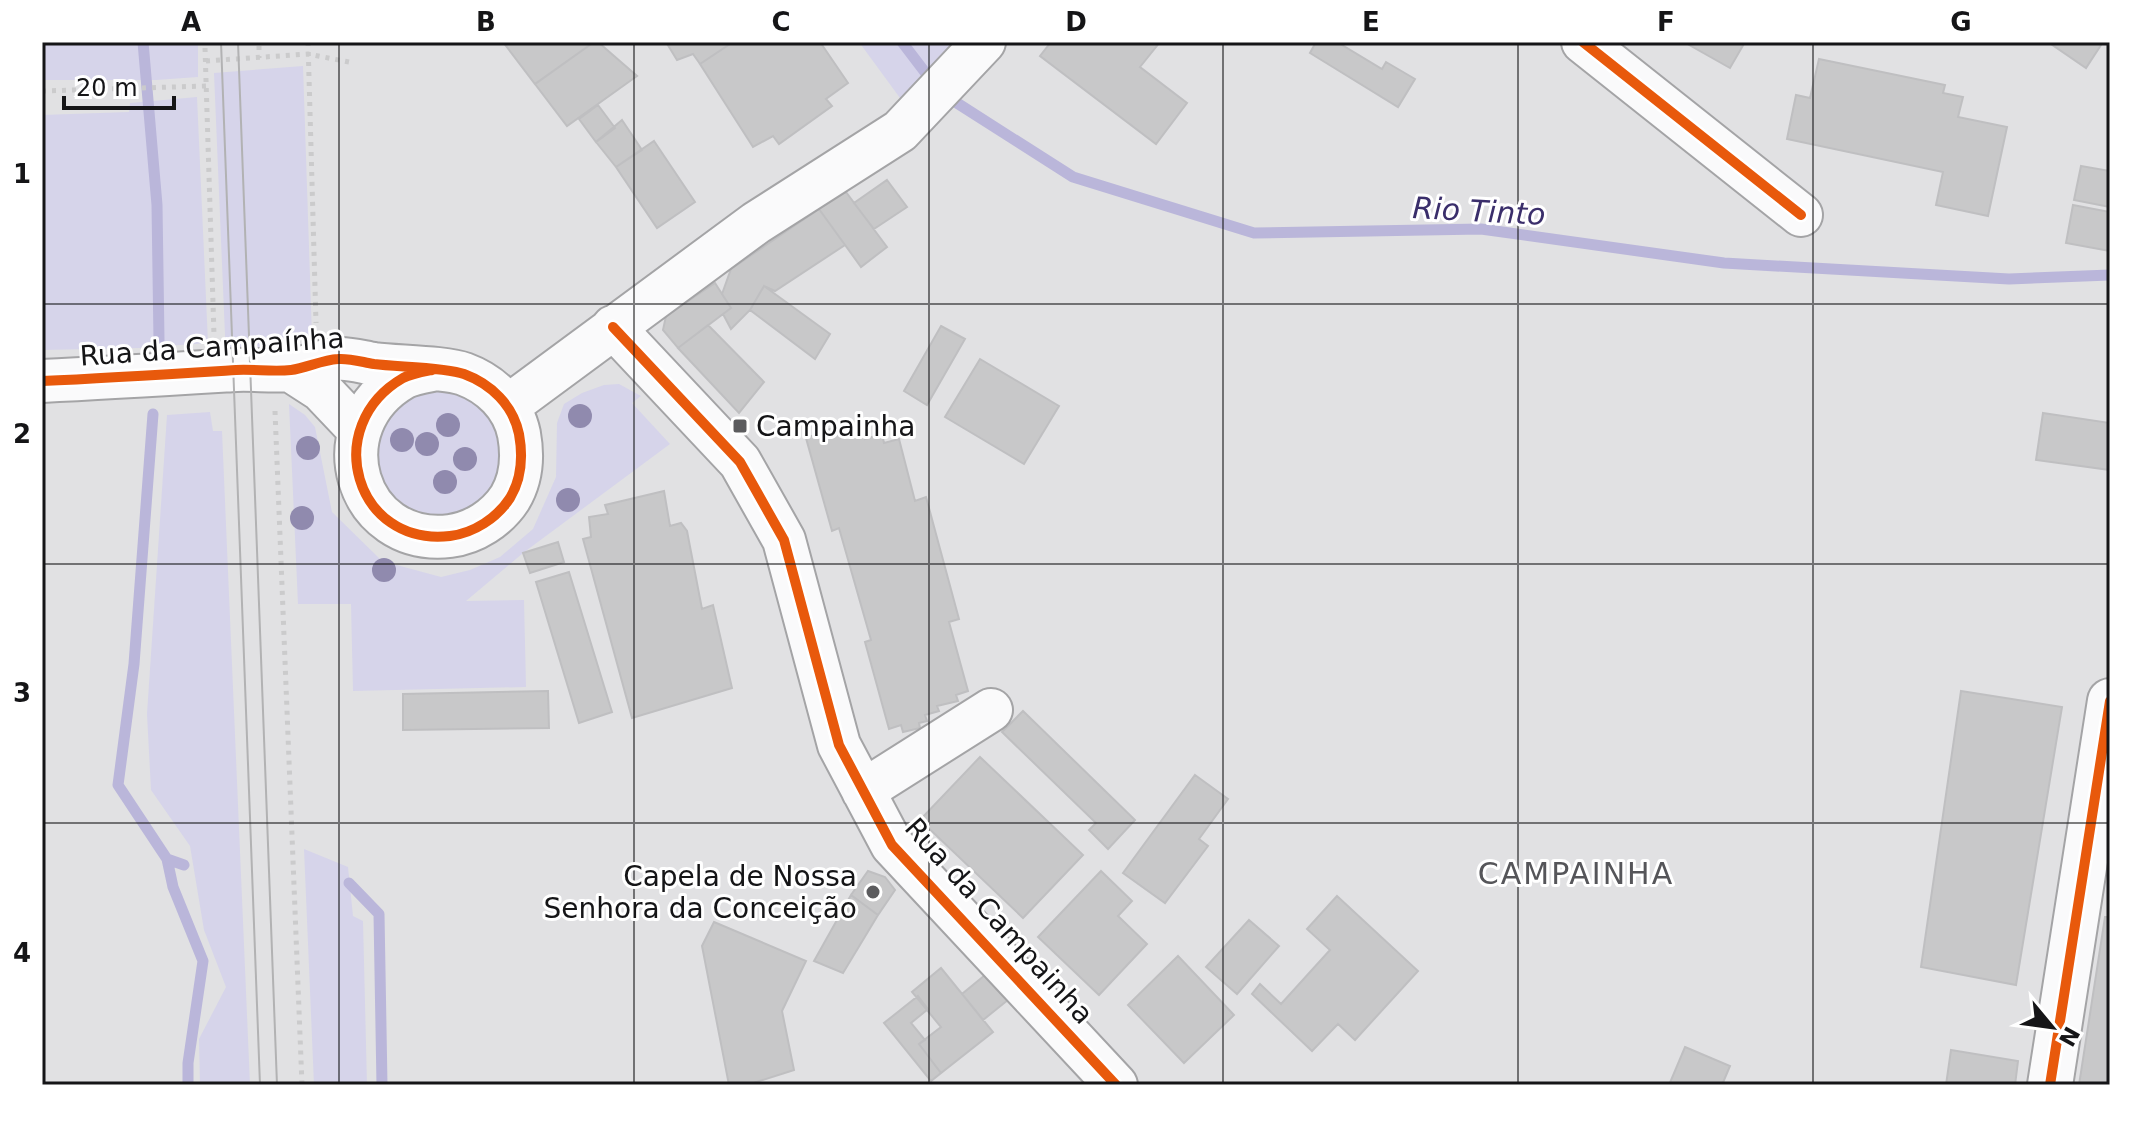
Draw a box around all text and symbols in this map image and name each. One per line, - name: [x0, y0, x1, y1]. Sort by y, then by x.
- text: A: [181, 7, 201, 37]
- text: B: [476, 7, 496, 37]
- text: C: [771, 7, 791, 37]
- text: D: [1065, 7, 1087, 37]
- text: E: [1362, 7, 1380, 37]
- text: F: [1657, 7, 1675, 37]
- text: G: [1950, 7, 1972, 37]
- scale bar: [64, 60, 174, 110]
- text: 20 m: [76, 74, 138, 102]
- text: 1: [13, 159, 31, 189]
- water label: Rio Tinto: [1412, 190, 1546, 232]
- street label: Rua da Campaínha: [79, 321, 345, 373]
- place label: Campainha: [756, 410, 915, 443]
- marker: Campainha: [731, 417, 749, 435]
- text: 2: [13, 419, 31, 449]
- text: 3: [13, 678, 31, 708]
- street label: Rua da Campainha: [898, 811, 1100, 1031]
- district label: CAMPAINHA: [1478, 856, 1674, 891]
- place label: Capela de Nossa Senhora da Conceição: [543, 860, 857, 925]
- marker: Capela de Nossa Senhora da Conceição: [864, 883, 882, 901]
- text: 4: [13, 938, 31, 968]
- north arrow: [2012, 987, 2092, 1067]
- text: N: [2054, 1022, 2084, 1051]

